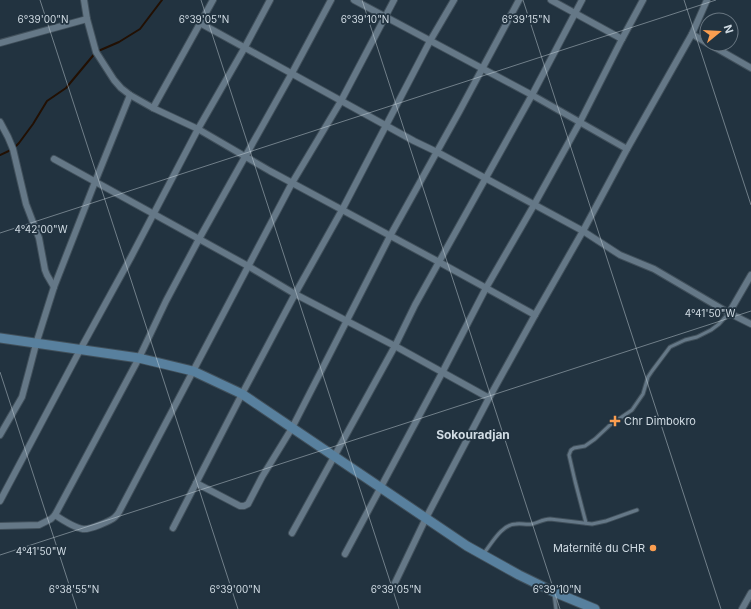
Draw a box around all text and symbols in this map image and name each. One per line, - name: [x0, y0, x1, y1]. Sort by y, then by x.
- north arrow: [699, 12, 739, 52]
- text: 6°39'00"N: [18, 13, 68, 25]
- text: 6°39'05"N: [179, 13, 229, 25]
- text: 6°39'10"N: [341, 13, 389, 25]
- text: 6°39'15"N: [502, 13, 550, 25]
- text: N: [721, 23, 736, 35]
- text: 4°42'00"W: [14, 223, 68, 235]
- text: 4°41'50"W: [685, 307, 735, 319]
- place label: Chr Dimbokro: [624, 414, 696, 428]
- marker: Chr Dimbokro: [609, 415, 621, 427]
- district label: Sokouradjan: [436, 427, 510, 442]
- place label: Maternité du CHR: [553, 541, 645, 555]
- marker: Maternité du CHR: [648, 543, 658, 553]
- text: 4°41'50"W: [16, 545, 66, 557]
- text: 6°38'55"N: [49, 583, 99, 595]
- text: 6°39'00"N: [210, 583, 260, 595]
- text: 6°39'05"N: [371, 583, 421, 595]
- text: 6°39'10"N: [533, 583, 581, 595]

